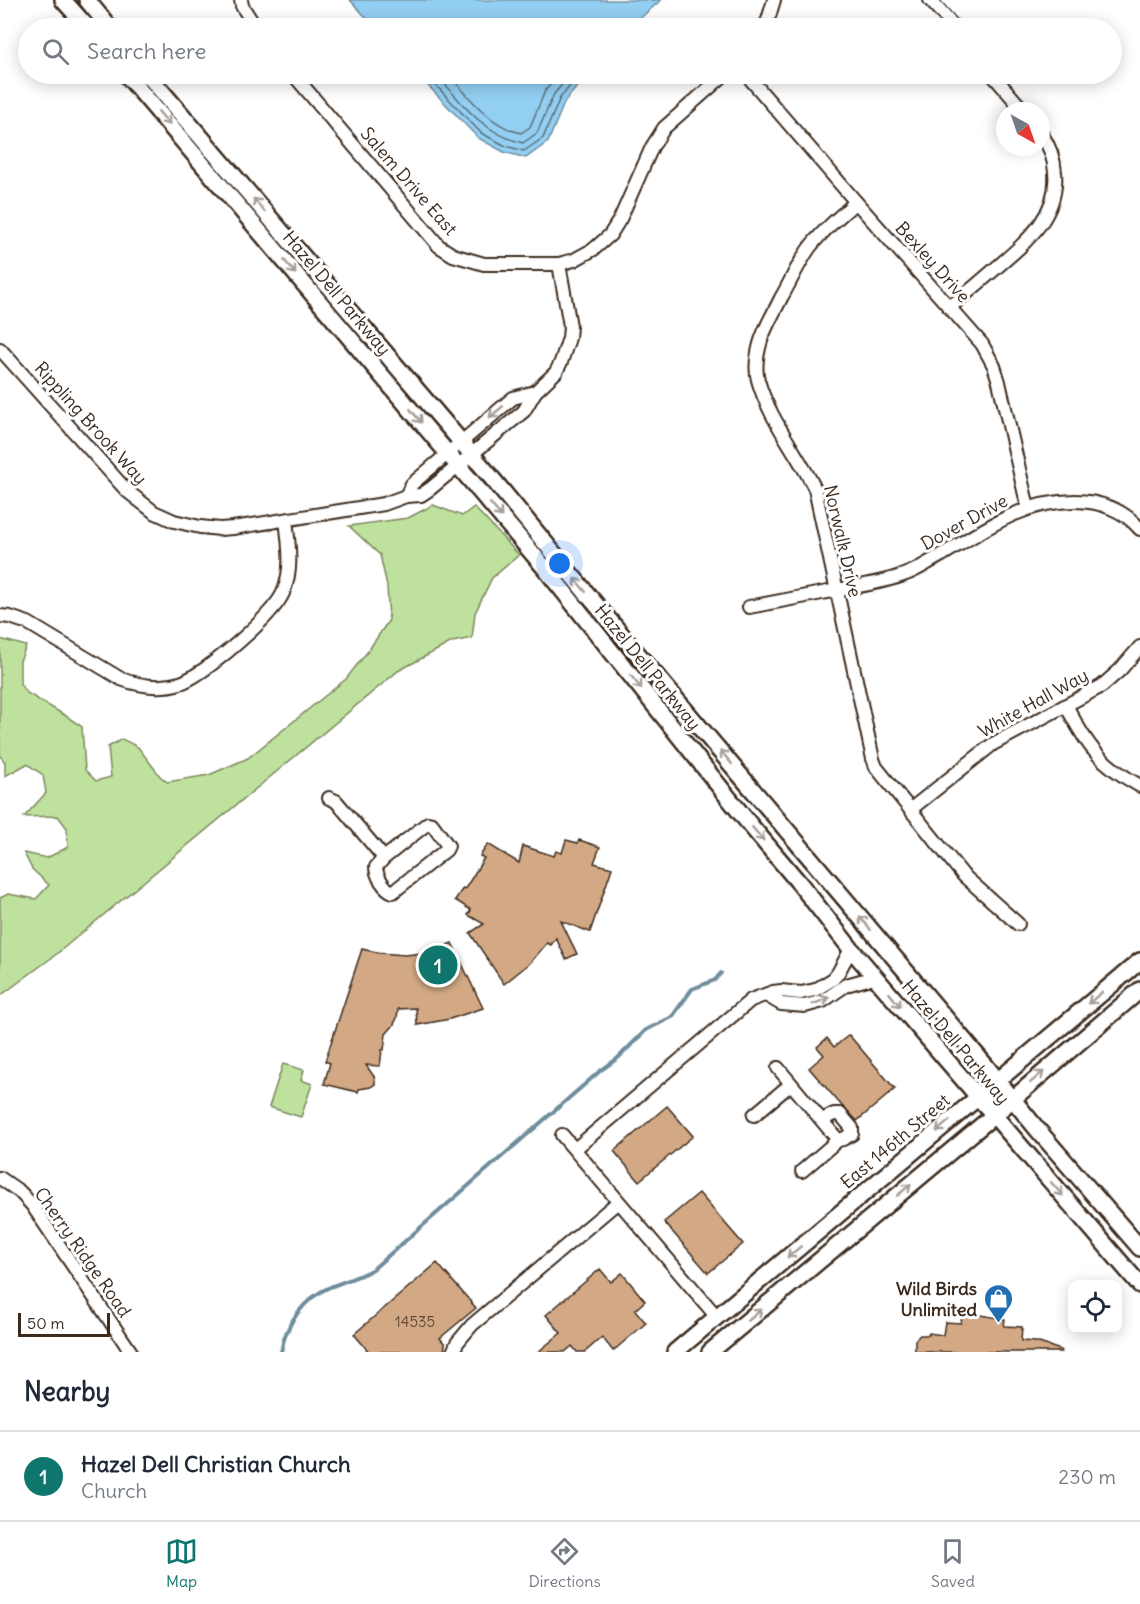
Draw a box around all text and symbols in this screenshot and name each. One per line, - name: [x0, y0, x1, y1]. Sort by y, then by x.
- search box: [18, 18, 1122, 84]
- icon: search: [39, 35, 72, 68]
- text: Search here: [87, 37, 206, 65]
- north arrow: [996, 102, 1050, 156]
- one-way arrow: [157, 110, 171, 125]
- street label: Salem Drive East: [356, 122, 462, 240]
- one-way arrow: [252, 198, 266, 213]
- street label: Bexley Drive: [891, 217, 975, 307]
- street label: Hazel Dell Parkway: [278, 226, 396, 360]
- one-way arrow: [283, 259, 297, 274]
- street label: Rippling Brook Way: [30, 357, 152, 489]
- one-way arrow: [488, 406, 504, 419]
- one-way arrow: [409, 408, 423, 423]
- street label: Norwalk Drive: [819, 483, 867, 599]
- street label: Dover Drive: [917, 489, 1011, 555]
- one-way arrow: [489, 502, 503, 517]
- your location: [545, 549, 574, 578]
- one-way arrow: [574, 577, 587, 593]
- street label: Hazel Dell Parkway: [590, 599, 706, 735]
- street label: White Hall Way: [974, 663, 1092, 743]
- one-way arrow: [629, 674, 642, 690]
- one-way arrow: [719, 750, 732, 766]
- one-way arrow: [751, 826, 765, 841]
- one-way arrow: [858, 916, 872, 931]
- pin: 1: [418, 942, 458, 988]
- street label: Hazel Dell Parkway: [897, 975, 1015, 1109]
- one-way arrow: [888, 992, 902, 1007]
- one-way arrow: [1087, 992, 1103, 1005]
- one-way arrow: [812, 995, 830, 1006]
- one-way arrow: [1029, 1070, 1044, 1084]
- street label: East 146th Street: [836, 1089, 954, 1193]
- one-way arrow: [936, 1119, 951, 1133]
- one-way arrow: [1050, 1181, 1064, 1196]
- street label: Cherry Ridge Road: [30, 1183, 137, 1322]
- one-way arrow: [896, 1183, 912, 1196]
- one-way arrow: [787, 1245, 802, 1259]
- place label: Wild Birds Unlimited: [896, 1277, 977, 1321]
- map controls: [1068, 1280, 1122, 1334]
- button: locate: [1068, 1280, 1122, 1334]
- shop icon: Wild Birds Unlimited: [982, 1282, 1014, 1324]
- one-way arrow: [747, 1308, 763, 1321]
- scale bar: [18, 1310, 110, 1338]
- house number: 14535: [395, 1312, 435, 1331]
- text: 50 m: [27, 1313, 65, 1333]
- text: Nearby: [24, 1375, 110, 1408]
- text: Hazel Dell Christian Church: [81, 1450, 351, 1478]
- text: 1: [40, 1464, 47, 1489]
- text: 230 m: [1058, 1464, 1116, 1489]
- text: Church: [81, 1478, 147, 1503]
- tab: Map: [165, 1535, 198, 1591]
- tab: Directions: [528, 1535, 601, 1591]
- tab: Saved: [931, 1535, 975, 1591]

